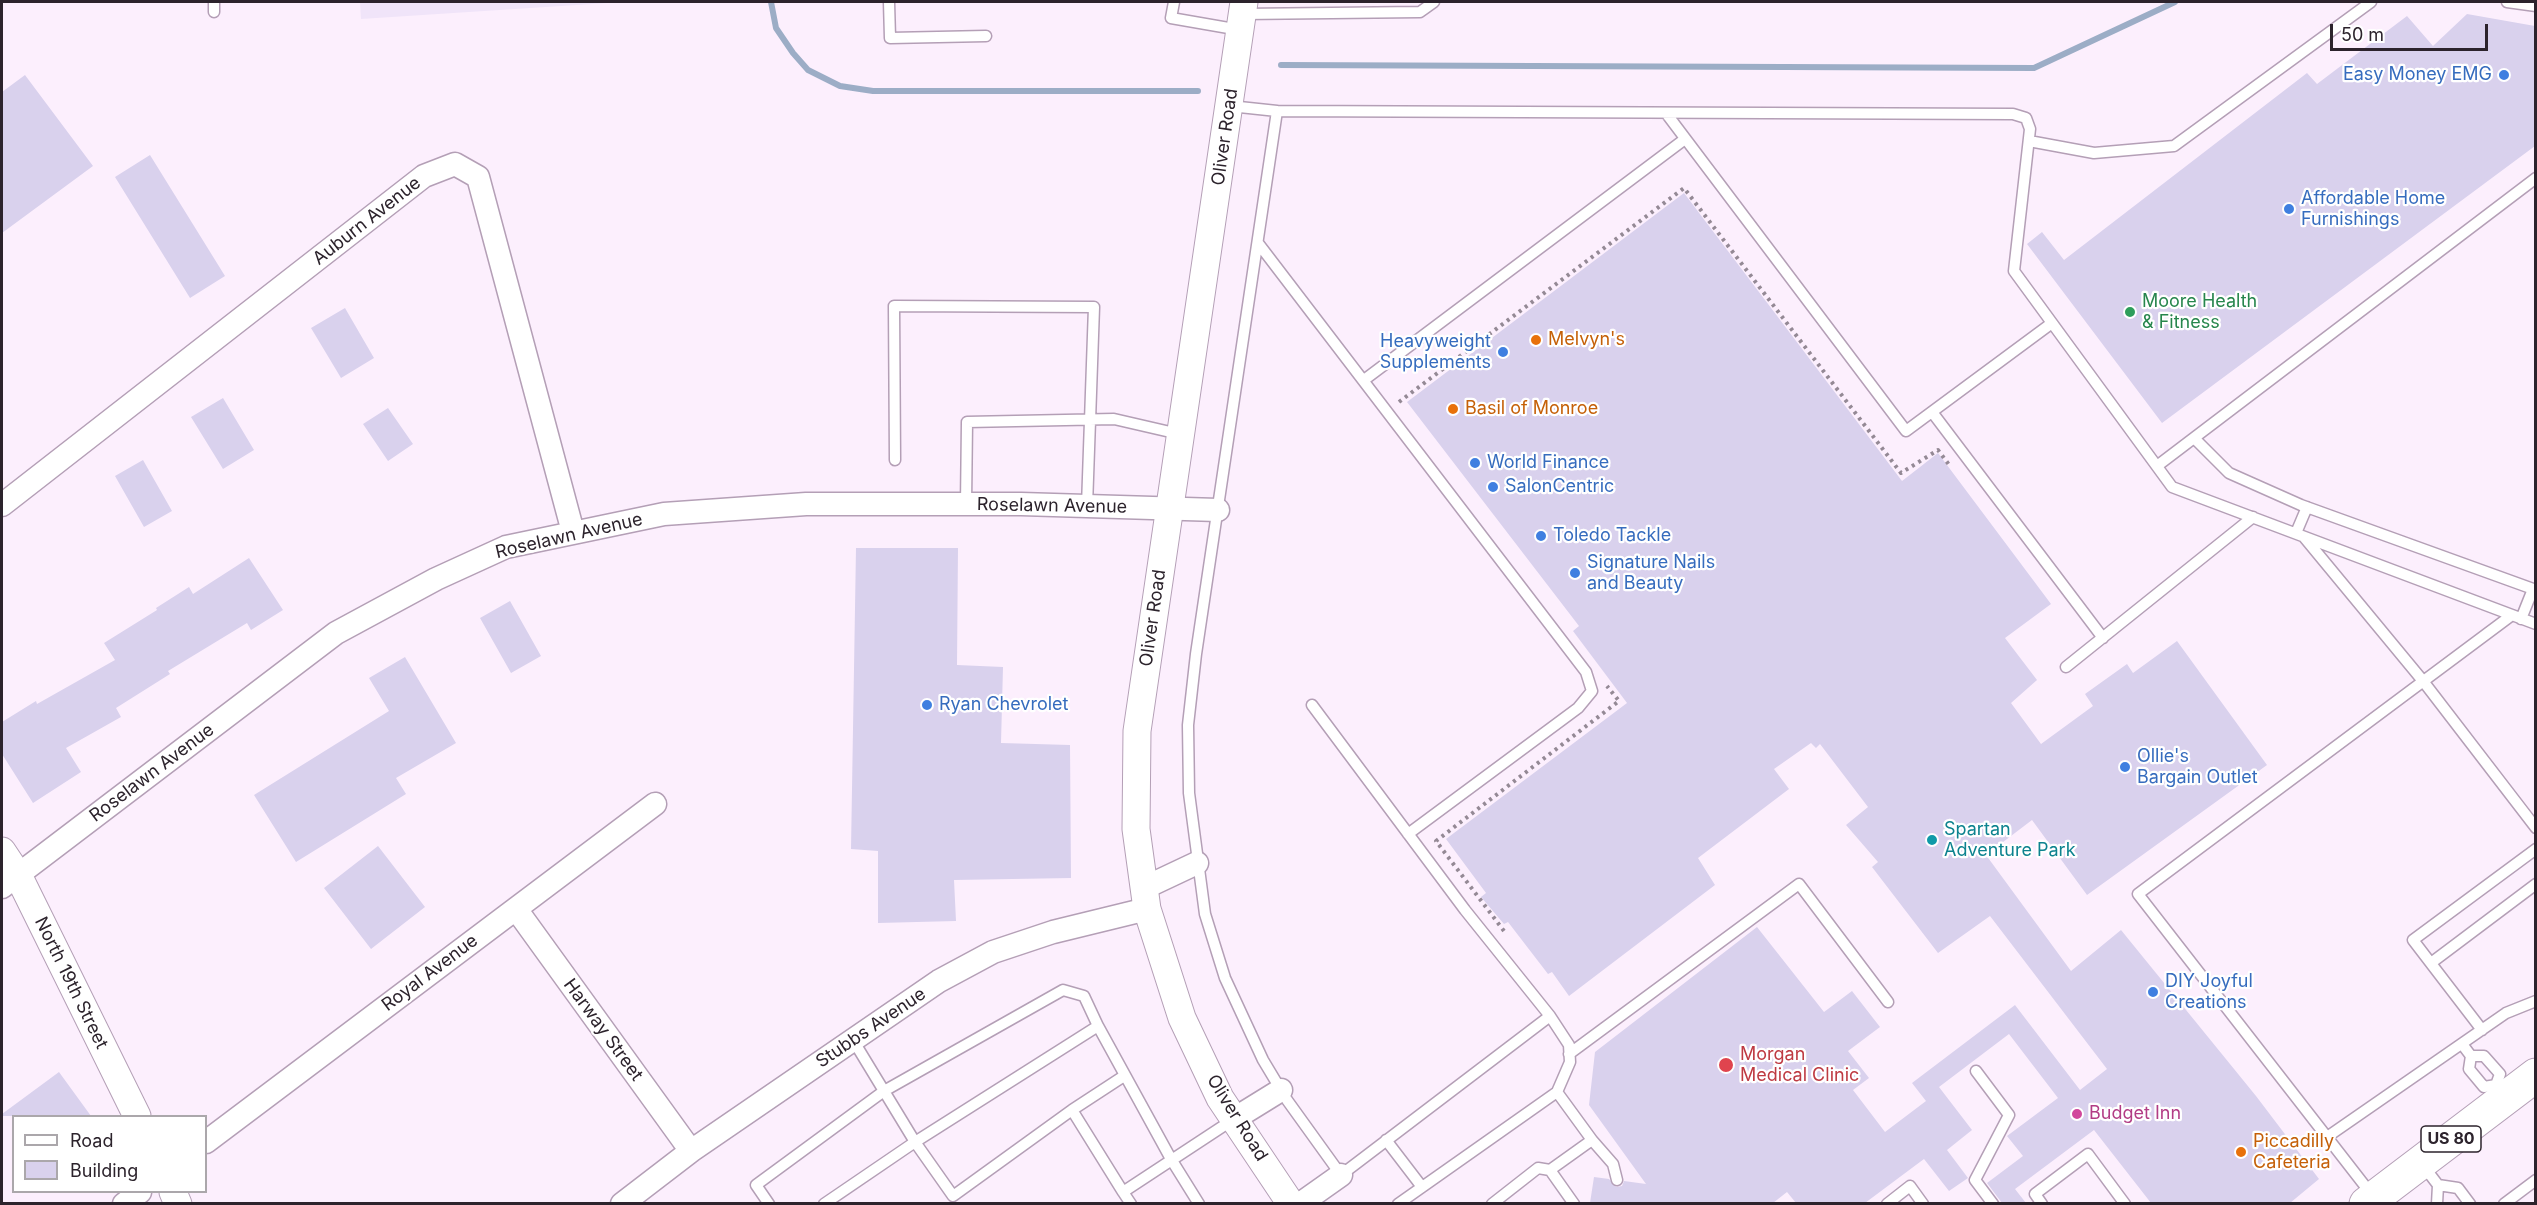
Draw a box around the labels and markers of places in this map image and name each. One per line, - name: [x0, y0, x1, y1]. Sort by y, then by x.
- place label: Easy Money EMG: [2343, 64, 2492, 86]
- marker: Easy Money EMG: [2497, 68, 2511, 82]
- place label: Affordable Home Furnishings: [2301, 188, 2445, 230]
- marker: Affordable Home Furnishings: [2282, 202, 2296, 216]
- place label: Moore Health & Fitness: [2142, 291, 2257, 334]
- marker: Moore Health & Fitness: [2123, 305, 2137, 319]
- place label: Melvyn's: [1548, 329, 1625, 351]
- place label: Heavyweight Supplements: [1380, 331, 1491, 374]
- marker: Melvyn's: [1529, 333, 1543, 347]
- marker: Heavyweight Supplements: [1496, 345, 1510, 359]
- place label: Basil of Monroe: [1465, 398, 1598, 420]
- marker: Basil of Monroe: [1446, 402, 1460, 416]
- place label: World Finance: [1487, 452, 1609, 474]
- marker: World Finance: [1468, 456, 1482, 470]
- place label: SalonCentric: [1505, 476, 1614, 498]
- marker: SalonCentric: [1486, 480, 1500, 494]
- place label: Toledo Tackle: [1553, 525, 1671, 547]
- marker: Toledo Tackle: [1534, 529, 1548, 543]
- place label: Signature Nails and Beauty: [1587, 552, 1715, 594]
- marker: Signature Nails and Beauty: [1568, 566, 1582, 580]
- place label: Ryan Chevrolet: [939, 694, 1068, 716]
- marker: Ryan Chevrolet: [920, 698, 934, 712]
- place label: Ollie's Bargain Outlet: [2137, 746, 2258, 789]
- marker: Ollie's Bargain Outlet: [2118, 760, 2132, 774]
- place label: Spartan Adventure Park: [1944, 819, 2076, 862]
- marker: Spartan Adventure Park: [1925, 833, 1939, 847]
- place label: DIY Joyful Creations: [2165, 971, 2253, 1014]
- marker: DIY Joyful Creations: [2146, 985, 2160, 999]
- place label: Morgan Medical Clinic: [1740, 1044, 1859, 1086]
- marker: Morgan Medical Clinic: [1717, 1056, 1735, 1074]
- place label: Budget Inn: [2089, 1103, 2181, 1125]
- marker: Budget Inn: [2070, 1107, 2084, 1121]
- place label: Piccadilly Cafeteria: [2253, 1131, 2334, 1174]
- marker: Piccadilly Cafeteria: [2234, 1145, 2248, 1159]

